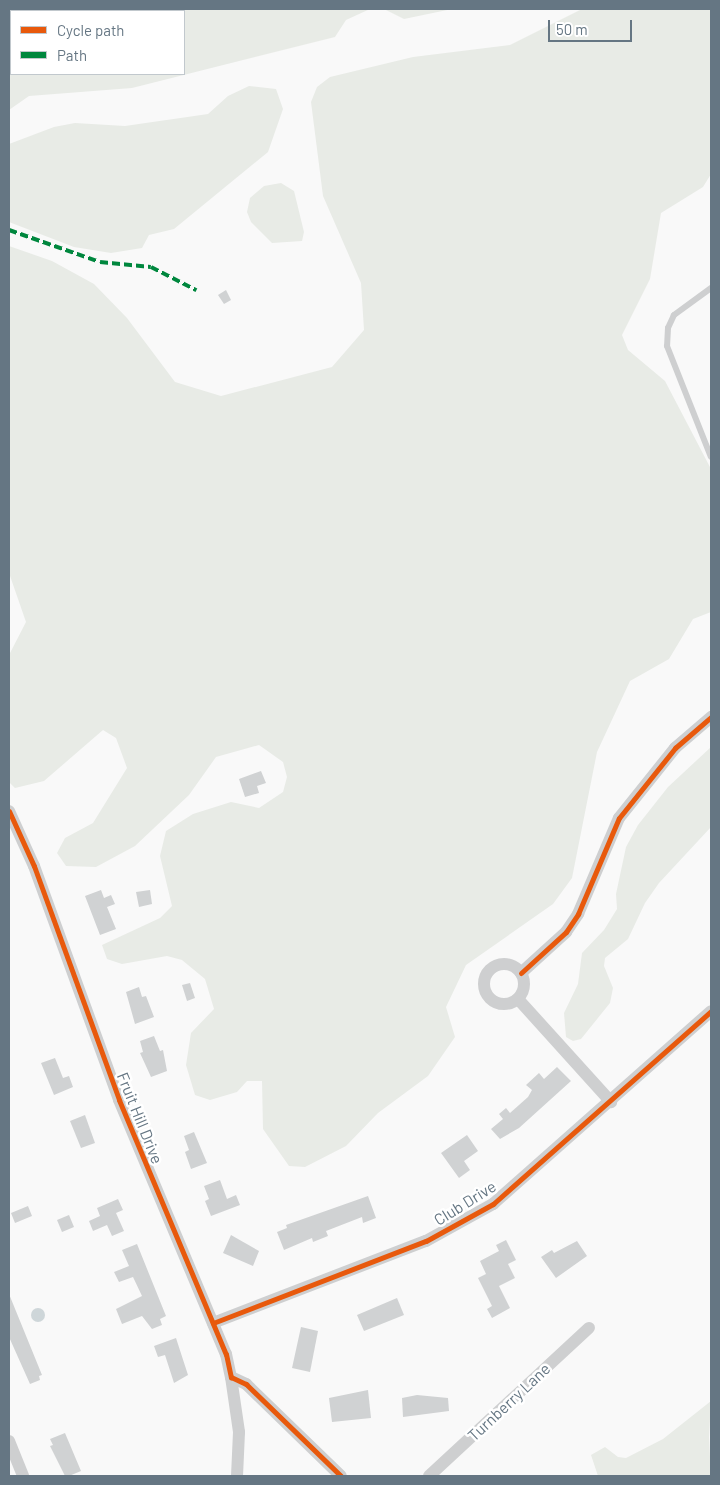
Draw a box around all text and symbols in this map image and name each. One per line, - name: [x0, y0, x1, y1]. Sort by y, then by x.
- legend: [10, 10, 185, 75]
- scale bar: [550, 10, 634, 42]
- text: 50 m: [556, 20, 588, 38]
- text: Cycle path: [57, 21, 124, 39]
- text: Path: [57, 46, 87, 64]
- street label: Fruit Hill Drive: [113, 1069, 167, 1167]
- street label: Club Drive: [430, 1176, 500, 1230]
- street label: Turnberry Lane: [464, 1359, 554, 1445]

